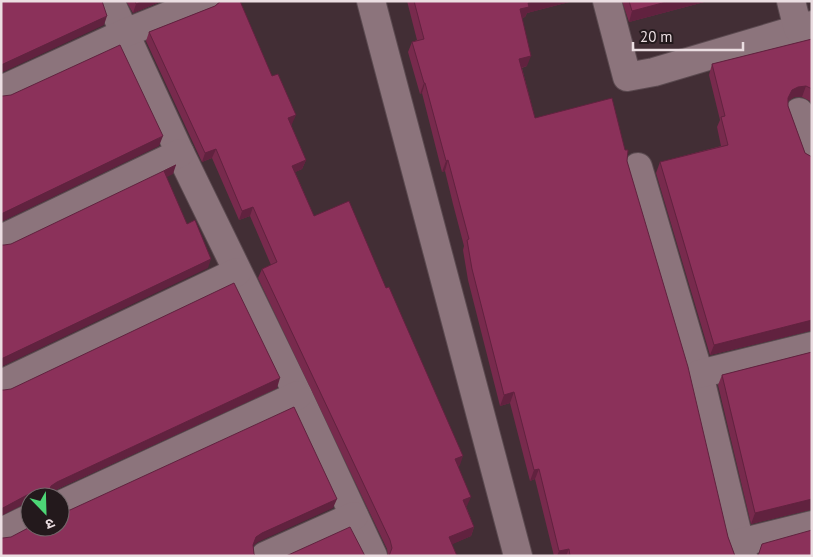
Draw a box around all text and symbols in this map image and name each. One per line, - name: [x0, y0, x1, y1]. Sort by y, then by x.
- scale bar: [633, 20, 743, 52]
- text: 20 m: [640, 27, 673, 46]
- north arrow: [20, 487, 70, 537]
- text: उ: [42, 514, 57, 534]

